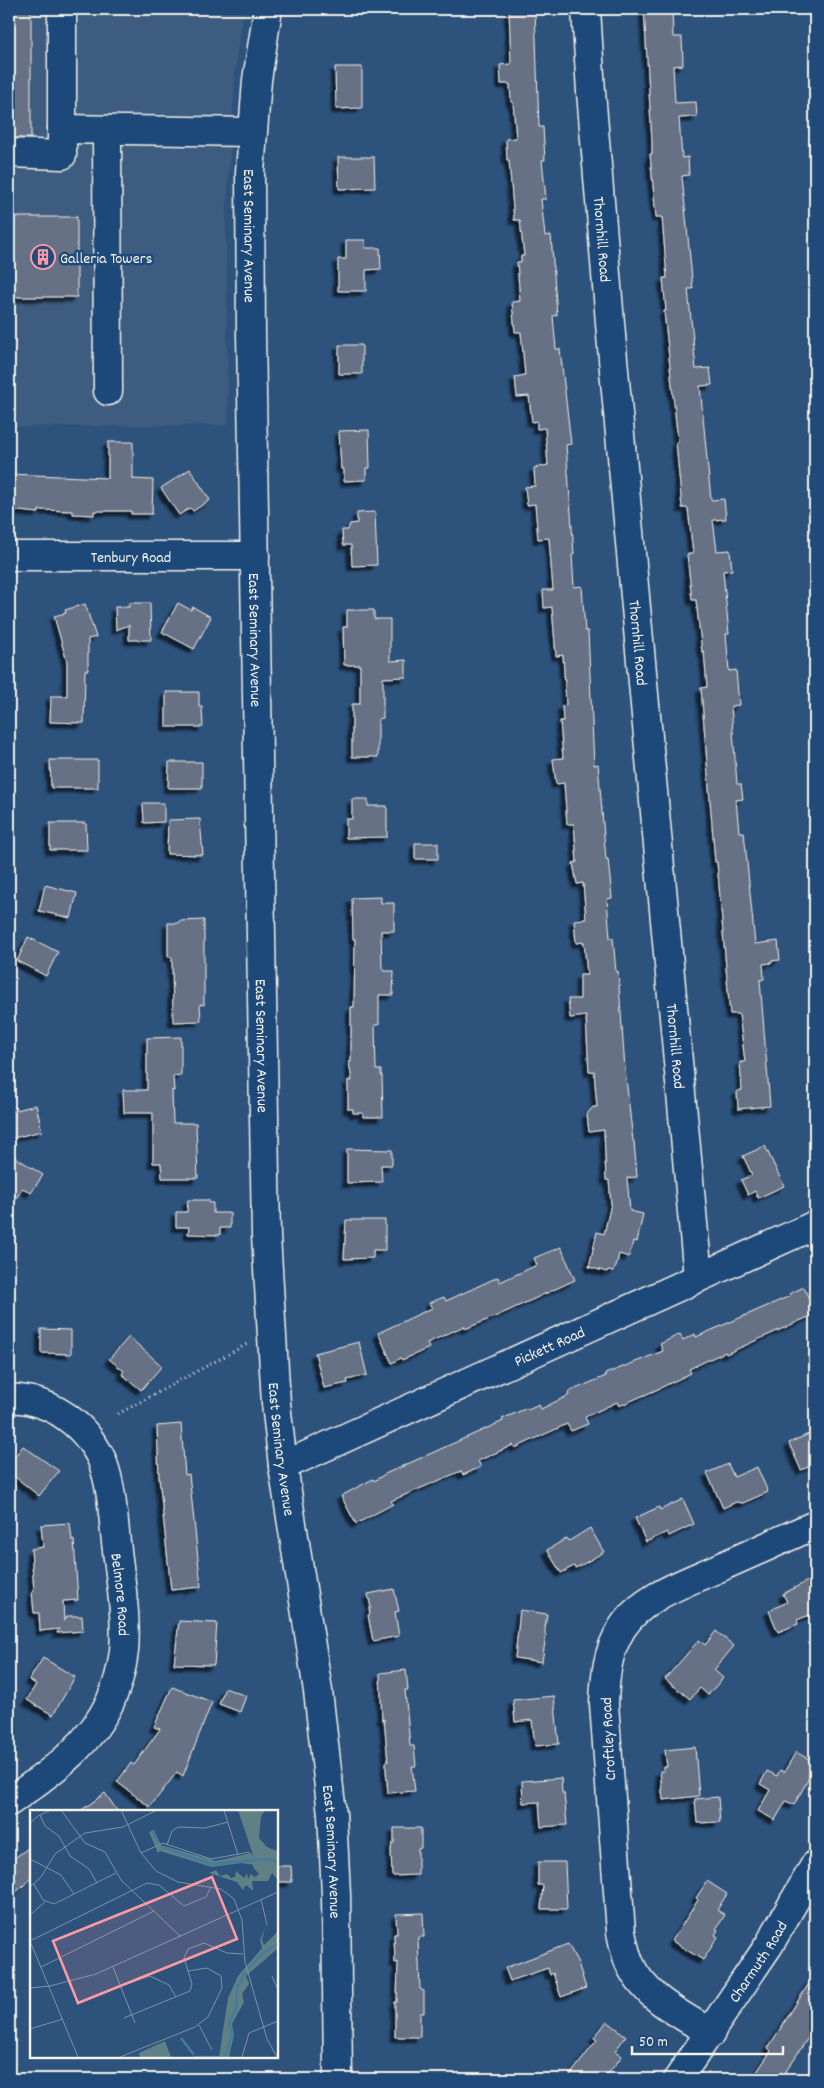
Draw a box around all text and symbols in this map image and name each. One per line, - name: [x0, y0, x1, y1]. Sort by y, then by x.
- street label: East Seminary Avenue: [236, 169, 260, 303]
- street label: Thornhill Road: [586, 196, 616, 283]
- building icon: Galleria Towers: [30, 244, 56, 270]
- place label: Galleria Towers: [60, 248, 153, 271]
- street label: Tenbury Road: [91, 547, 171, 570]
- street label: East Seminary Avenue: [241, 573, 266, 707]
- street label: Thornhill Road: [621, 599, 652, 687]
- street label: East Seminary Avenue: [248, 979, 273, 1113]
- street label: Thornhill Road: [659, 1002, 690, 1090]
- street label: Pickett Road: [511, 1322, 589, 1374]
- street label: East Seminary Avenue: [261, 1382, 300, 1518]
- street label: Belmore Road: [103, 1552, 134, 1636]
- street label: Croftley Road: [596, 1697, 623, 1781]
- street label: East Seminary Avenue: [315, 1784, 345, 1919]
- inset map: [30, 1810, 278, 2058]
- street label: Charmuth Road: [724, 1917, 794, 2008]
- scale bar: [632, 2023, 783, 2055]
- text: 50 m: [639, 2032, 668, 2054]

